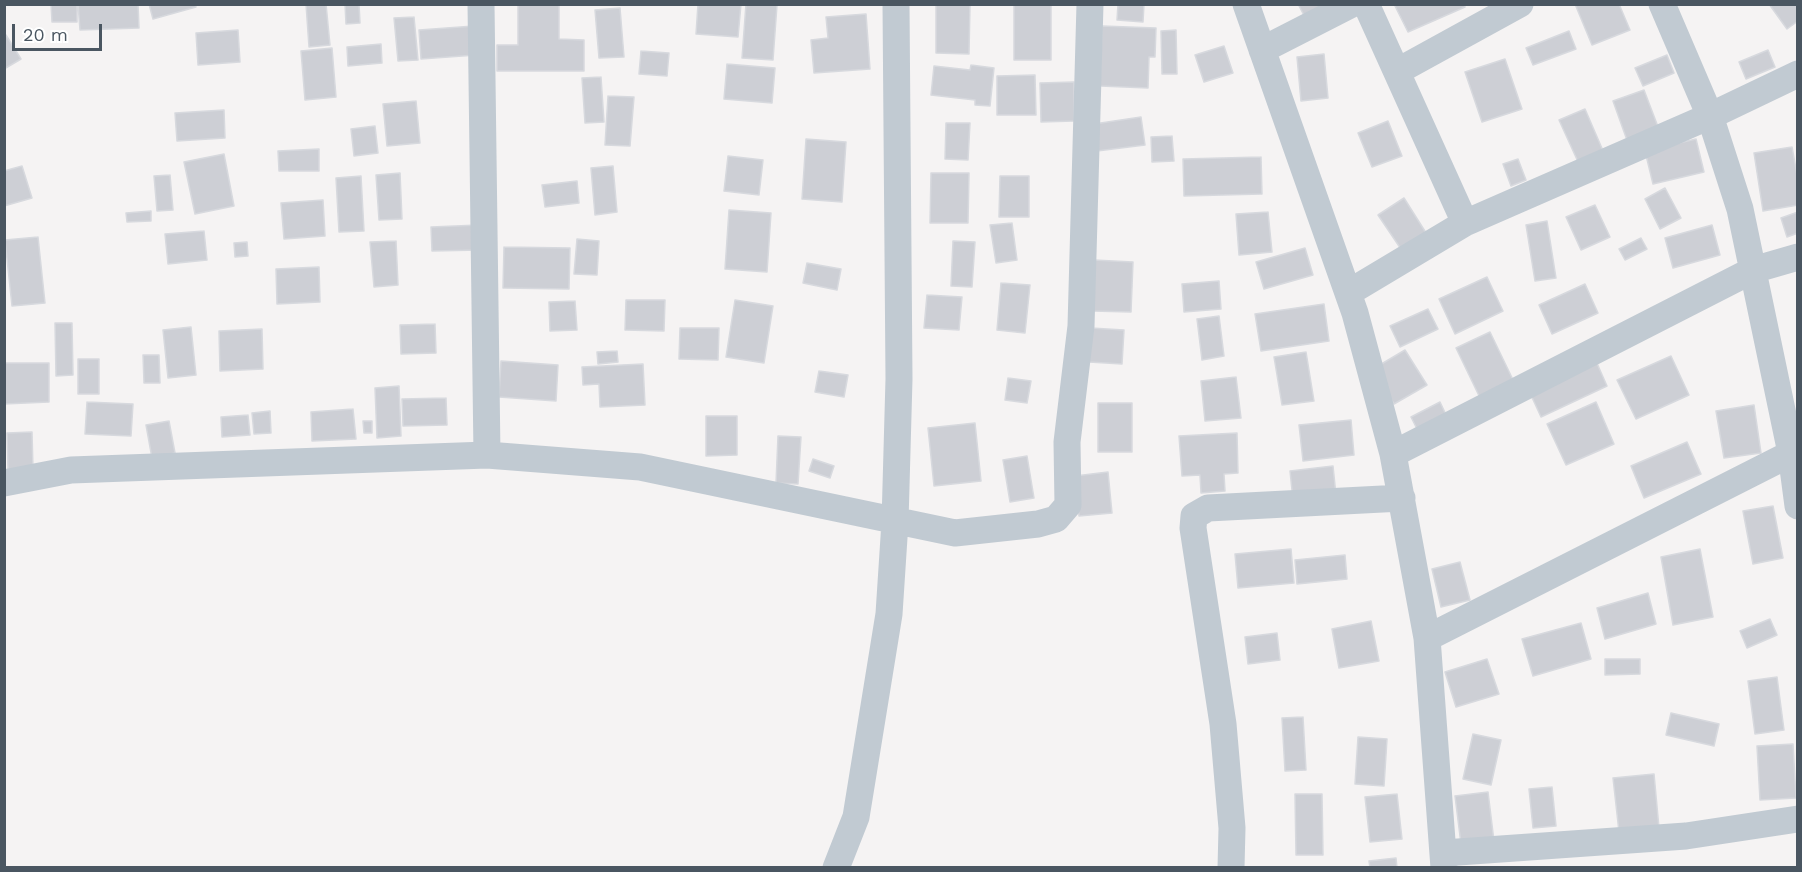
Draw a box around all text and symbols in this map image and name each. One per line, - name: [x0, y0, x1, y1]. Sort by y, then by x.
- scale bar: [15, 12, 105, 50]
- text: 20 m: [23, 24, 68, 45]

